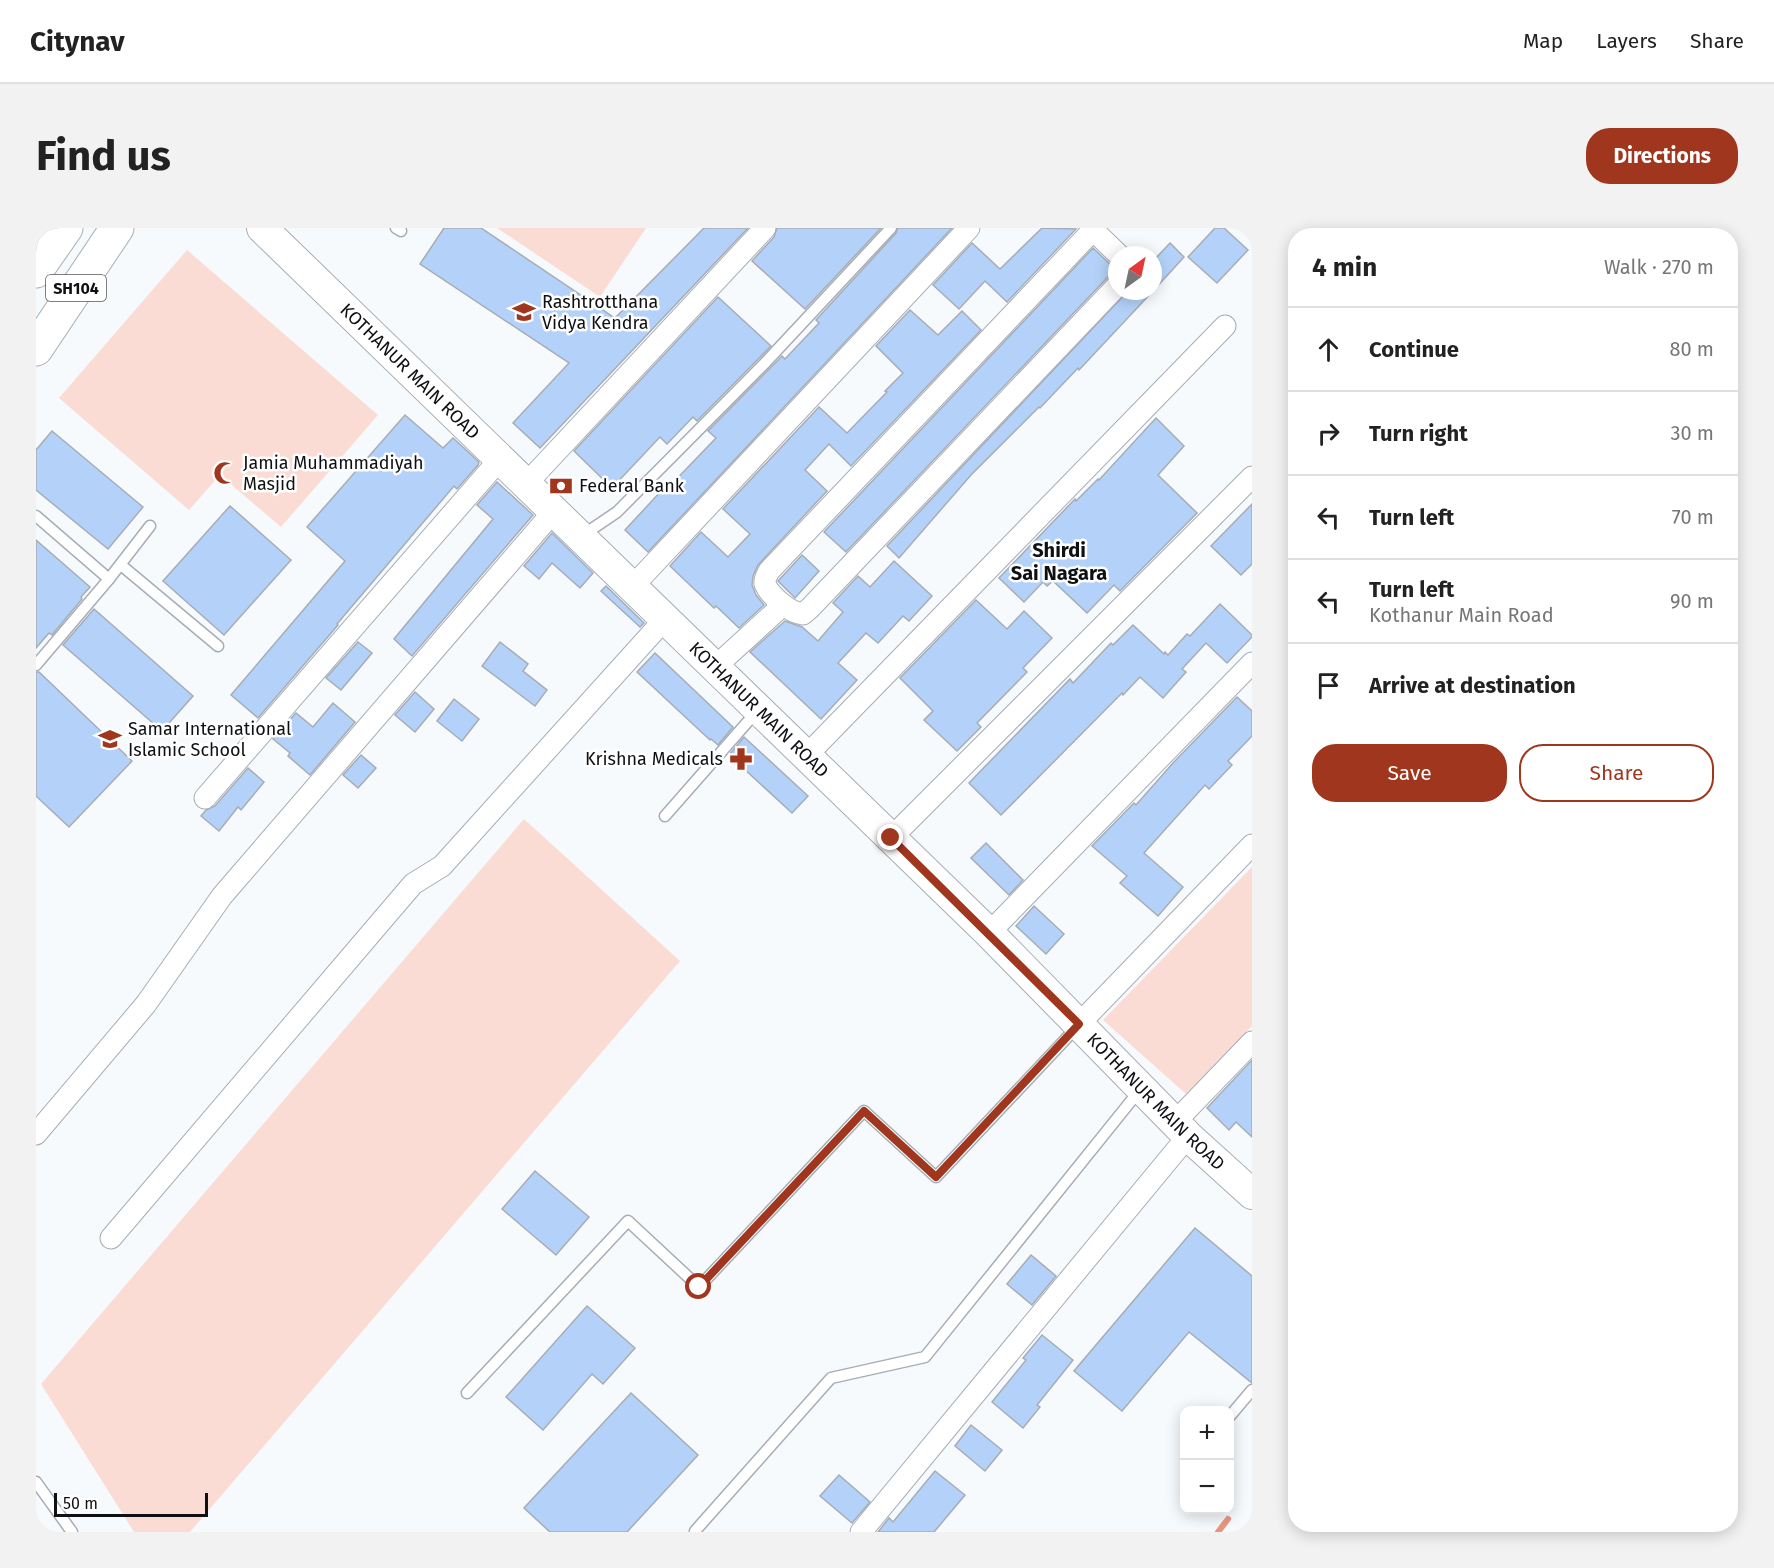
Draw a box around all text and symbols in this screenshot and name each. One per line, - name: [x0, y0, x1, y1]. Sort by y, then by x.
- text: Citynav: [30, 25, 125, 58]
- text: Map: [1523, 28, 1563, 54]
- text: Layers: [1596, 28, 1657, 54]
- text: Share: [1690, 28, 1744, 54]
- button: Directions: [1586, 128, 1738, 184]
- text: Find us: [36, 131, 171, 181]
- north arrow: [1108, 246, 1162, 300]
- text: 4 min: [1312, 252, 1377, 283]
- text: Walk · 270 m: [1604, 255, 1714, 279]
- road number: SH104: [46, 275, 106, 301]
- place label: Rashtrotthana Vidya Kendra: [542, 291, 658, 334]
- street label: KOTHANUR MAIN ROAD: [336, 299, 484, 444]
- school or university icon: Rashtrotthana Vidya Kendra: [511, 299, 537, 325]
- icon: ahead: [1312, 333, 1345, 366]
- text: Continue: [1369, 336, 1459, 363]
- text: 80 m: [1669, 337, 1714, 361]
- icon: right: [1312, 417, 1345, 450]
- text: Turn right: [1369, 420, 1468, 447]
- text: 30 m: [1670, 421, 1714, 445]
- place label: Jamia Muhammadiyah Masjid: [243, 452, 424, 495]
- mosque icon: Jamia Muhammadiyah Masjid: [212, 460, 238, 486]
- bank icon: Federal Bank: [548, 473, 574, 499]
- place label: Federal Bank: [579, 475, 685, 497]
- icon: left: [1312, 501, 1345, 534]
- text: Turn left: [1369, 504, 1454, 531]
- text: 70 m: [1672, 505, 1714, 529]
- district label: Shirdi Sai Nagara: [1011, 538, 1107, 585]
- text: Turn left: [1369, 576, 1454, 603]
- icon: left: [1312, 585, 1345, 618]
- text: 90 m: [1670, 589, 1714, 613]
- text: Kothanur Main Road: [1369, 603, 1554, 627]
- street label: KOTHANUR MAIN ROAD: [684, 637, 833, 782]
- icon: arrive: [1312, 669, 1345, 702]
- text: Arrive at destination: [1369, 672, 1576, 699]
- place label: Samar International Islamic School: [128, 718, 291, 761]
- school or university icon: Samar International Islamic School: [97, 726, 123, 752]
- button: Save: [1312, 744, 1507, 802]
- button: Share: [1519, 744, 1714, 802]
- pharmacy icon: Krishna Medicals: [728, 746, 754, 772]
- place label: Krishna Medicals: [585, 748, 723, 770]
- route end: [877, 824, 903, 850]
- street label: KOTHANUR MAIN ROAD: [1082, 1028, 1229, 1175]
- route start: [685, 1273, 711, 1299]
- map controls: [1180, 1406, 1234, 1514]
- button: +: [1180, 1406, 1234, 1460]
- button: −: [1180, 1460, 1234, 1514]
- scale bar: [54, 1490, 208, 1518]
- text: 50 m: [63, 1494, 98, 1513]

